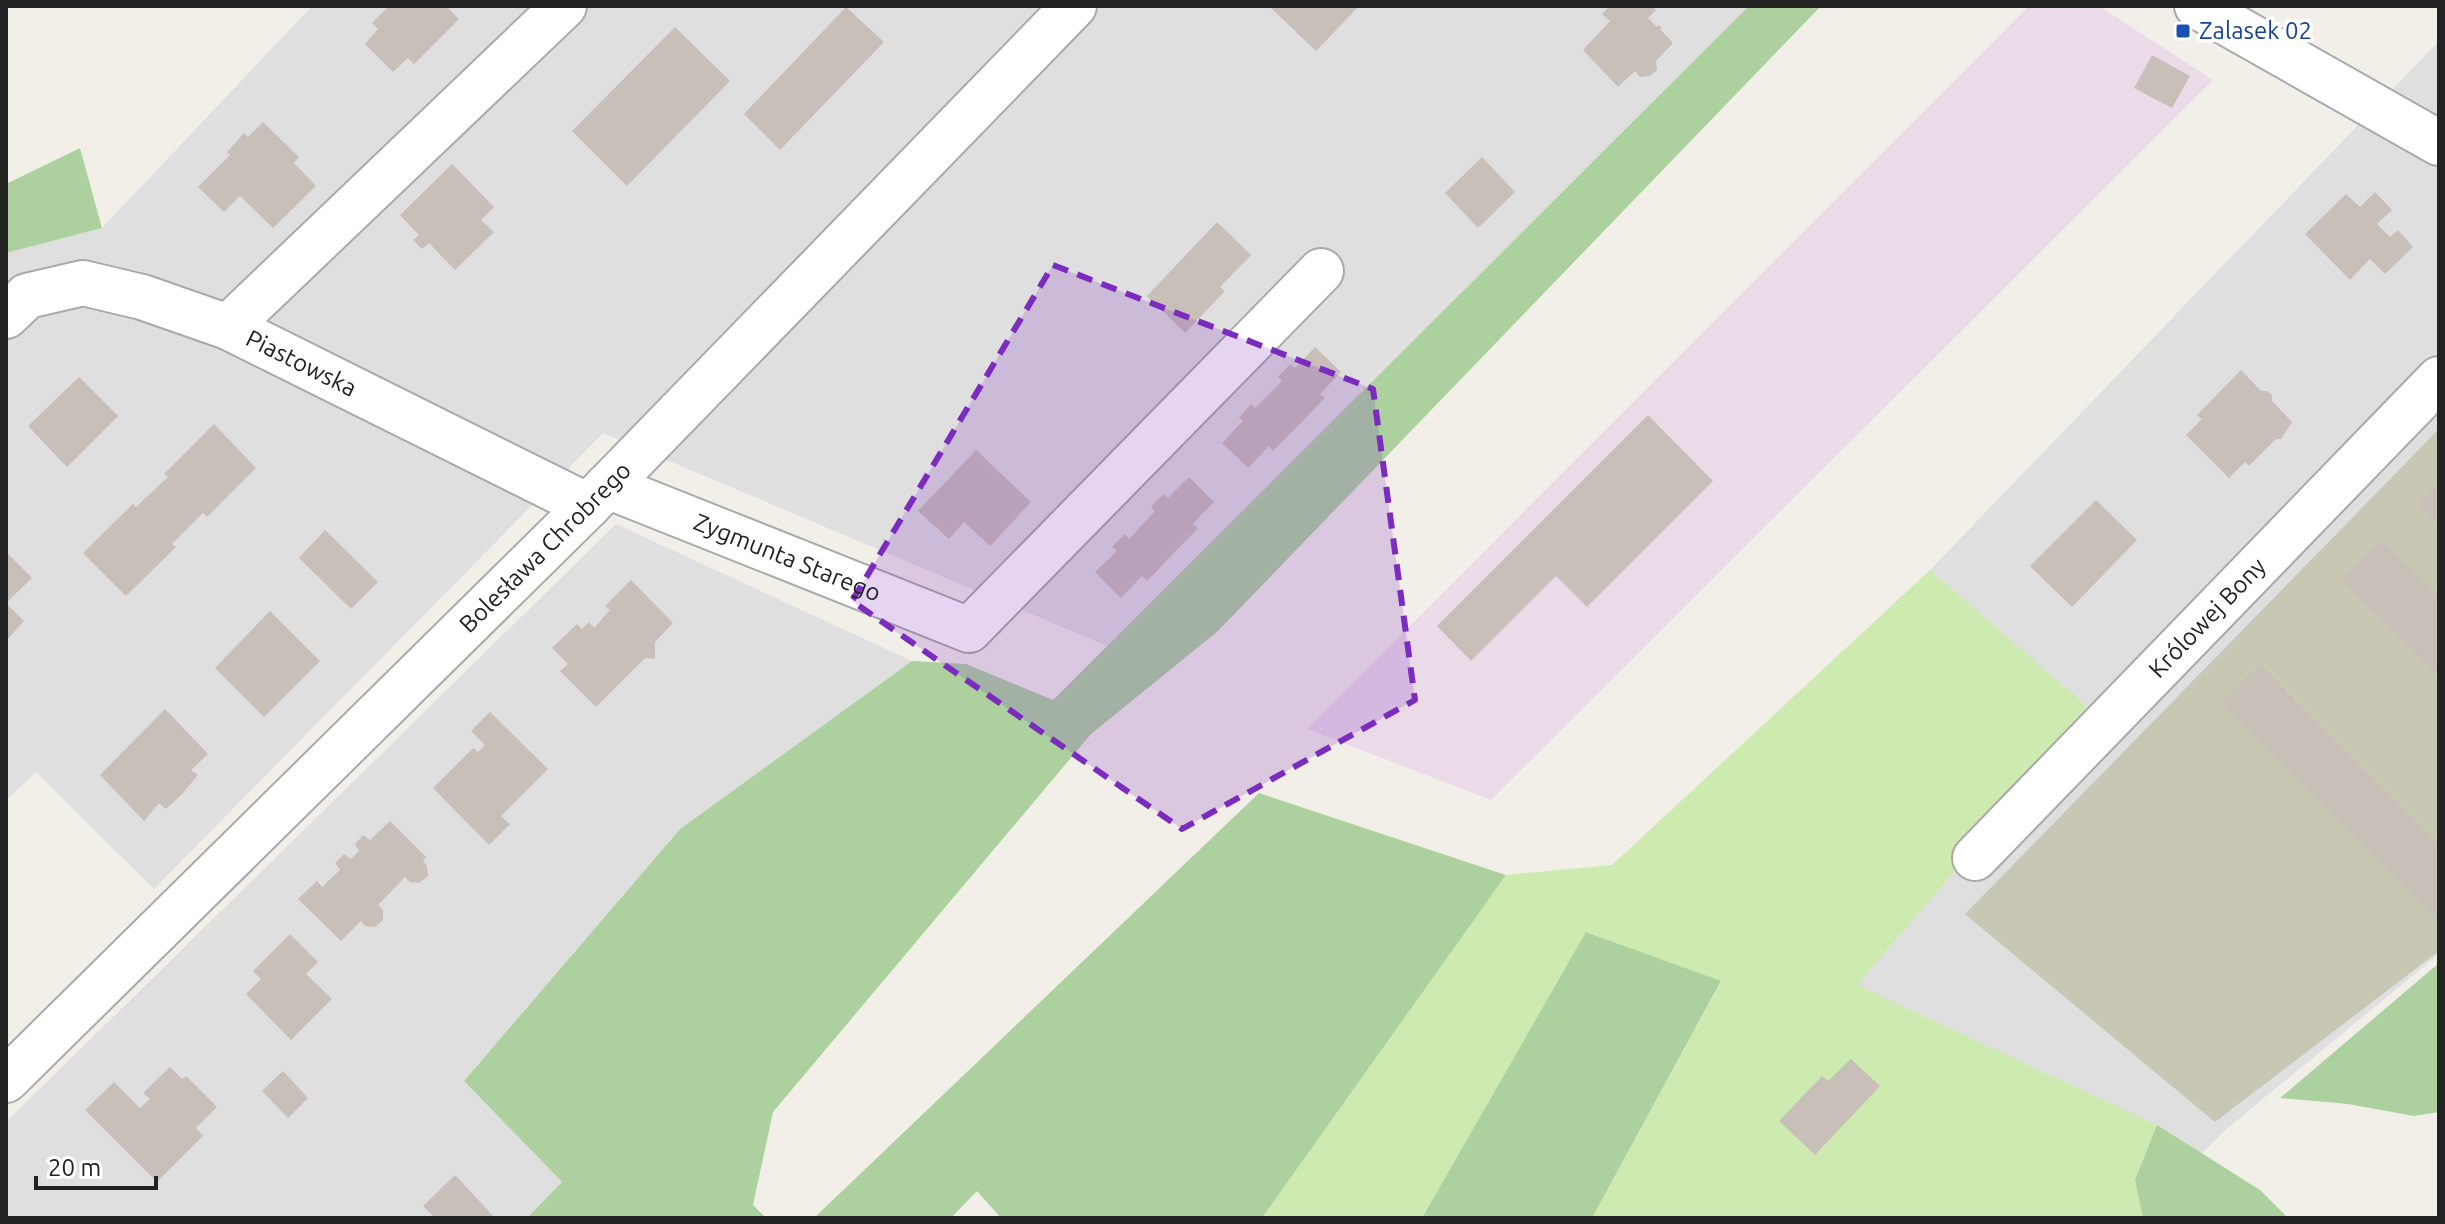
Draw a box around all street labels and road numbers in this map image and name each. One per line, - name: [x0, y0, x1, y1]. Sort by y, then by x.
- street label: Piastowska: [242, 324, 361, 402]
- street label: Bolesława Chrobrego: [454, 456, 636, 638]
- street label: Zygmunta Starego: [690, 508, 885, 606]
- street label: Królowej Bony: [2143, 552, 2271, 683]

